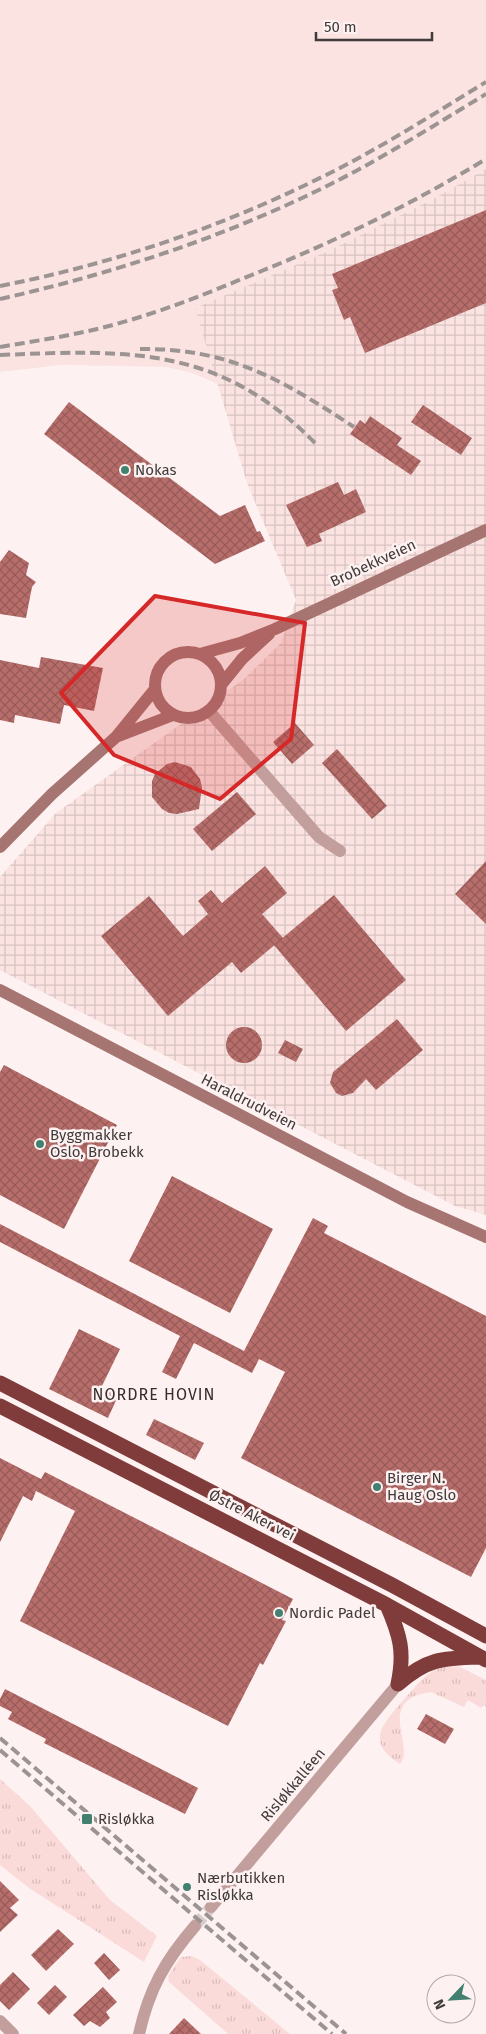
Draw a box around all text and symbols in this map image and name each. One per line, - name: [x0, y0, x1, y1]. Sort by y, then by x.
- scale bar: [316, 10, 432, 42]
- text: 50 m: [324, 18, 357, 36]
- place label: Nokas: [135, 461, 176, 479]
- marker: Nokas: [119, 464, 131, 476]
- street label: Brobekkveien: [327, 535, 419, 591]
- street label: Haraldrudveien: [198, 1070, 300, 1134]
- place label: Byggmakker Oslo, Brobekk: [50, 1126, 144, 1161]
- marker: Byggmakker Oslo, Brobekk: [34, 1138, 46, 1150]
- district label: NORDRE HOVIN: [93, 1385, 215, 1404]
- place label: Birger N. Haug Oslo: [387, 1469, 456, 1504]
- marker: Birger N. Haug Oslo: [371, 1481, 383, 1493]
- street label: Østre Aker vei: [206, 1486, 298, 1544]
- place label: Nordic Padel: [289, 1604, 376, 1622]
- marker: Nordic Padel: [273, 1607, 285, 1619]
- street label: Risløkkalléen: [257, 1745, 329, 1825]
- place label: Risløkka: [98, 1810, 155, 1828]
- marker: Risløkka: [80, 1812, 94, 1826]
- place label: Nærbutikken Risløkka: [197, 1869, 285, 1904]
- marker: Nærbutikken Risløkka: [181, 1881, 193, 1893]
- north arrow: [426, 1974, 476, 2024]
- text: N: [430, 1996, 449, 2012]

